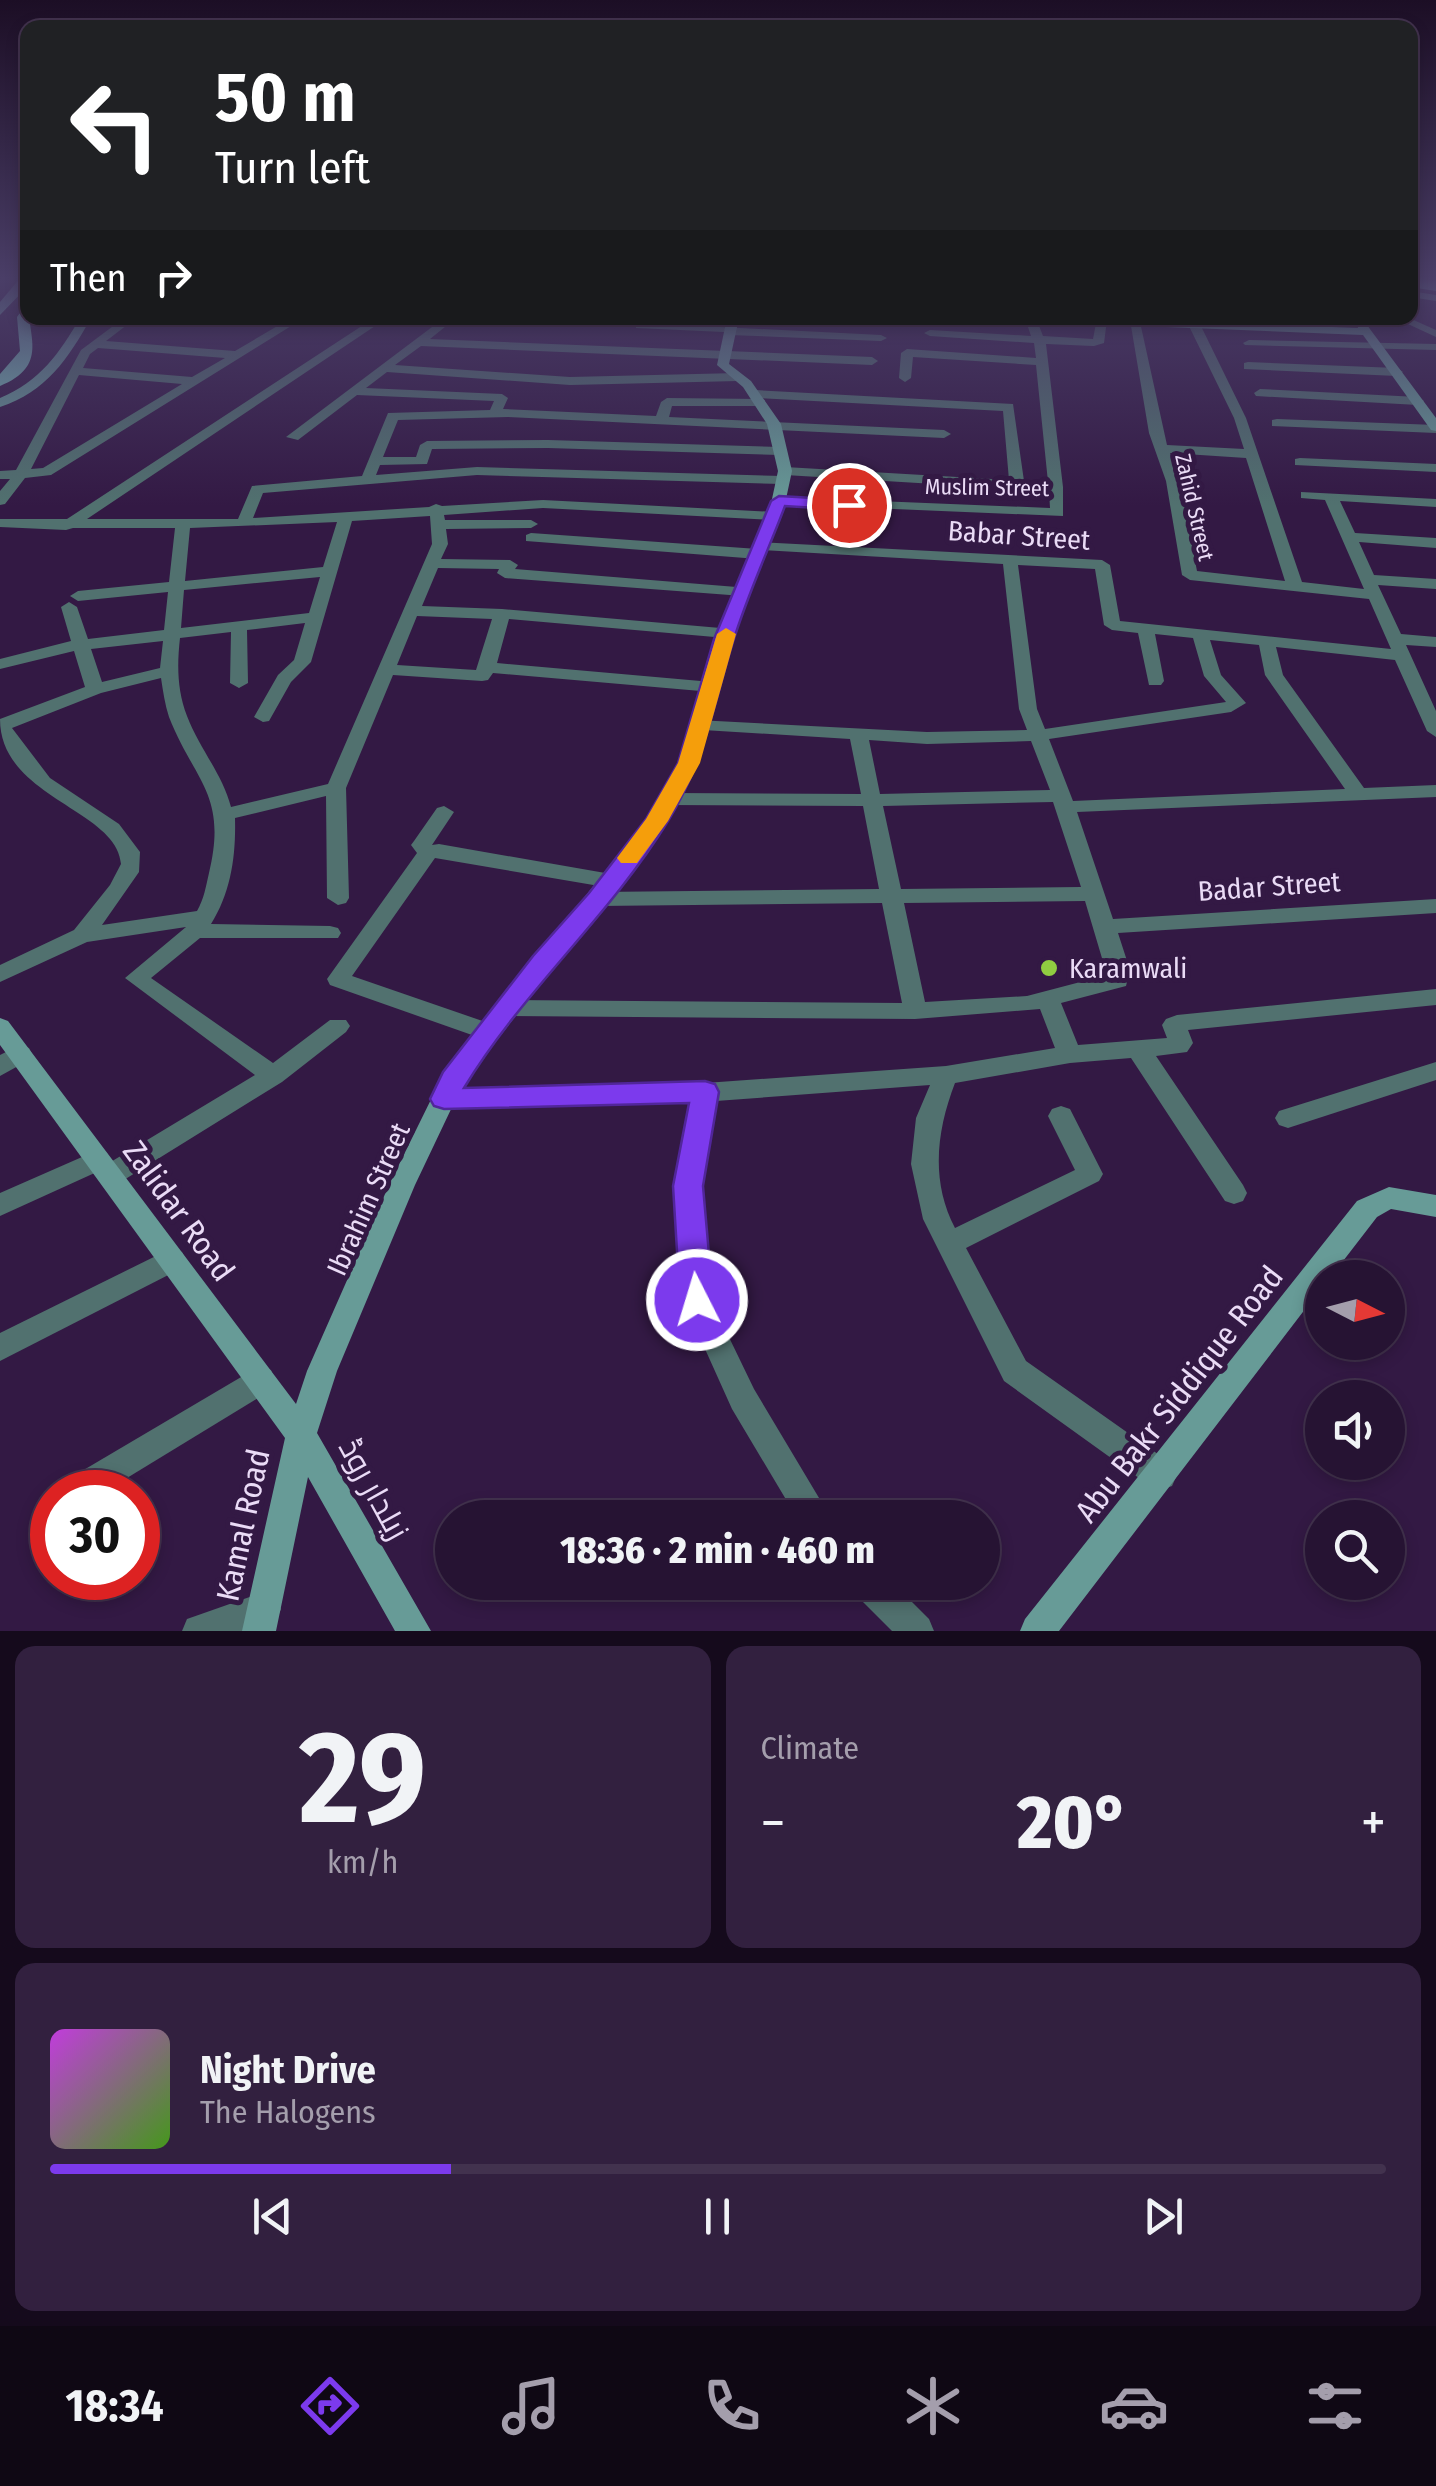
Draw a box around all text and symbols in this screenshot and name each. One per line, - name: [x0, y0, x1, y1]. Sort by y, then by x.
- text: 50 m: [215, 56, 356, 140]
- icon: left: [50, 60, 180, 190]
- text: Turn left: [215, 141, 370, 195]
- icon: right: [146, 250, 201, 305]
- text: Then: [50, 255, 126, 301]
- street label: Zahid Street: [1169, 451, 1220, 564]
- pin: [807, 463, 892, 548]
- street label: Muslim Street: [925, 473, 1050, 502]
- icon: arrive: [822, 478, 877, 533]
- street label: Babar Street: [947, 514, 1092, 557]
- street label: Badar Street: [1197, 865, 1342, 908]
- place label: Karamwali: [1069, 952, 1187, 985]
- marker: Karamwali: [1038, 957, 1060, 979]
- street label: Ibrahim Street: [320, 1117, 417, 1281]
- street label: Zalidar Road: [115, 1133, 243, 1289]
- position arrow: [645, 1248, 749, 1352]
- street label: Abu Bakr Siddique Road: [1067, 1258, 1291, 1530]
- north arrow: [1305, 1260, 1405, 1360]
- map controls: [1305, 1260, 1405, 1600]
- button: sound: [1305, 1380, 1405, 1480]
- street label: زیلدار روڈ: [331, 1432, 417, 1546]
- street label: Kamal Road: [208, 1445, 278, 1605]
- speed limit sign: 30: [30, 1470, 160, 1600]
- button: search: [1305, 1500, 1405, 1600]
- text: 18:36 · 2 min · 460 m: [560, 1527, 875, 1573]
- text: 29: [299, 1700, 426, 1856]
- text: Climate: [761, 1729, 859, 1767]
- text: 20°: [1017, 1778, 1129, 1868]
- text: −: [761, 1790, 785, 1856]
- text: +: [1361, 1790, 1386, 1856]
- text: km/h: [327, 1843, 398, 1881]
- text: Night Drive: [200, 2047, 376, 2093]
- text: The Halogens: [200, 2093, 376, 2131]
- icon: previous: [245, 2189, 300, 2244]
- icon: pause: [690, 2189, 745, 2244]
- icon: next: [1136, 2189, 1191, 2244]
- icon: directions: [295, 2371, 365, 2441]
- icon: music: [496, 2371, 566, 2441]
- icon: phone: [697, 2371, 767, 2441]
- icon: climate: [898, 2371, 968, 2441]
- icon: car: [1099, 2371, 1169, 2441]
- icon: filters: [1300, 2371, 1370, 2441]
- text: 18:34: [66, 2379, 164, 2433]

